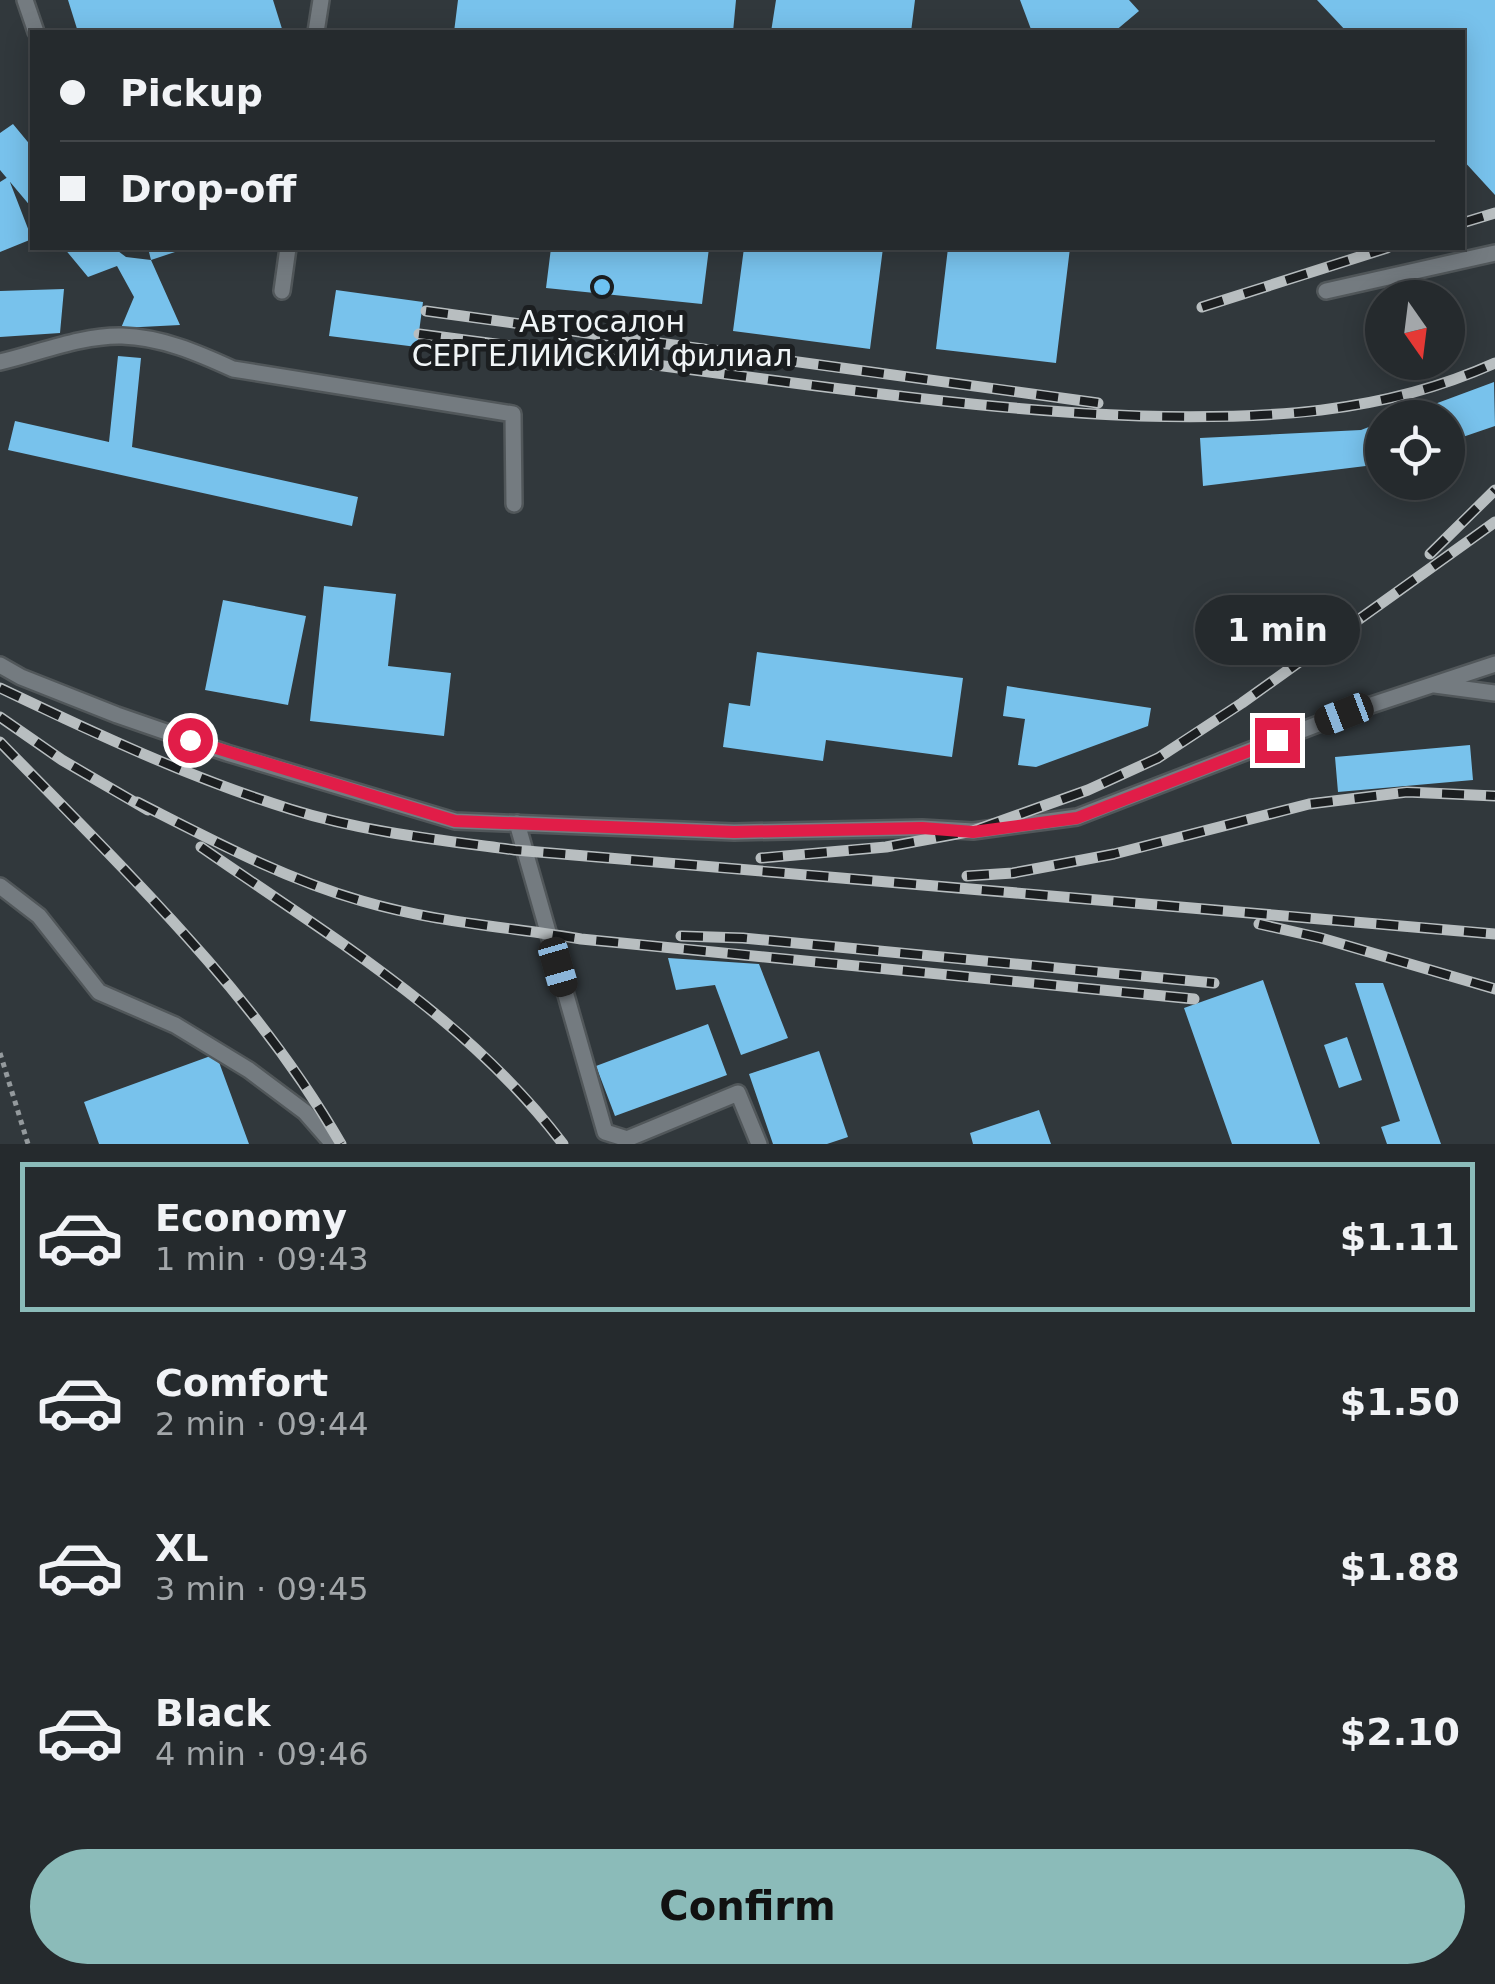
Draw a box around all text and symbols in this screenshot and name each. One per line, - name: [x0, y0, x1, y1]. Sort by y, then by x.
- text: Pickup: [120, 71, 263, 115]
- text: Drop-off: [120, 167, 296, 211]
- marker: Автосалон СЕРГЕЛИЙСКИЙ филиал: [591, 276, 613, 298]
- north arrow: [1365, 280, 1465, 380]
- map controls: [1365, 280, 1465, 500]
- place label: Автосалон СЕРГЕЛИЙСКИЙ филиал: [412, 304, 792, 373]
- button: locate: [1365, 400, 1465, 500]
- callout: 1 min: [1194, 595, 1360, 665]
- text: 1 min: [1227, 611, 1328, 649]
- car: [1311, 689, 1377, 739]
- route start: [168, 718, 213, 763]
- route end: [1255, 718, 1300, 763]
- car: [535, 934, 581, 1000]
- icon: car: [35, 1192, 125, 1282]
- text: Economy: [155, 1196, 347, 1240]
- text: $1.11: [1340, 1215, 1460, 1259]
- text: 1 min · 09:43: [155, 1240, 369, 1278]
- icon: car: [35, 1357, 125, 1447]
- text: Comfort: [155, 1361, 328, 1405]
- text: $1.50: [1340, 1380, 1460, 1424]
- text: 2 min · 09:44: [155, 1405, 369, 1443]
- icon: car: [35, 1522, 125, 1612]
- text: XL: [155, 1526, 209, 1570]
- text: $1.88: [1340, 1545, 1460, 1589]
- text: 3 min · 09:45: [155, 1570, 369, 1608]
- icon: car: [35, 1687, 125, 1777]
- text: Black: [155, 1691, 270, 1735]
- text: $2.10: [1340, 1710, 1460, 1754]
- text: 4 min · 09:46: [155, 1735, 369, 1773]
- button: Confirm: [30, 1849, 1465, 1964]

